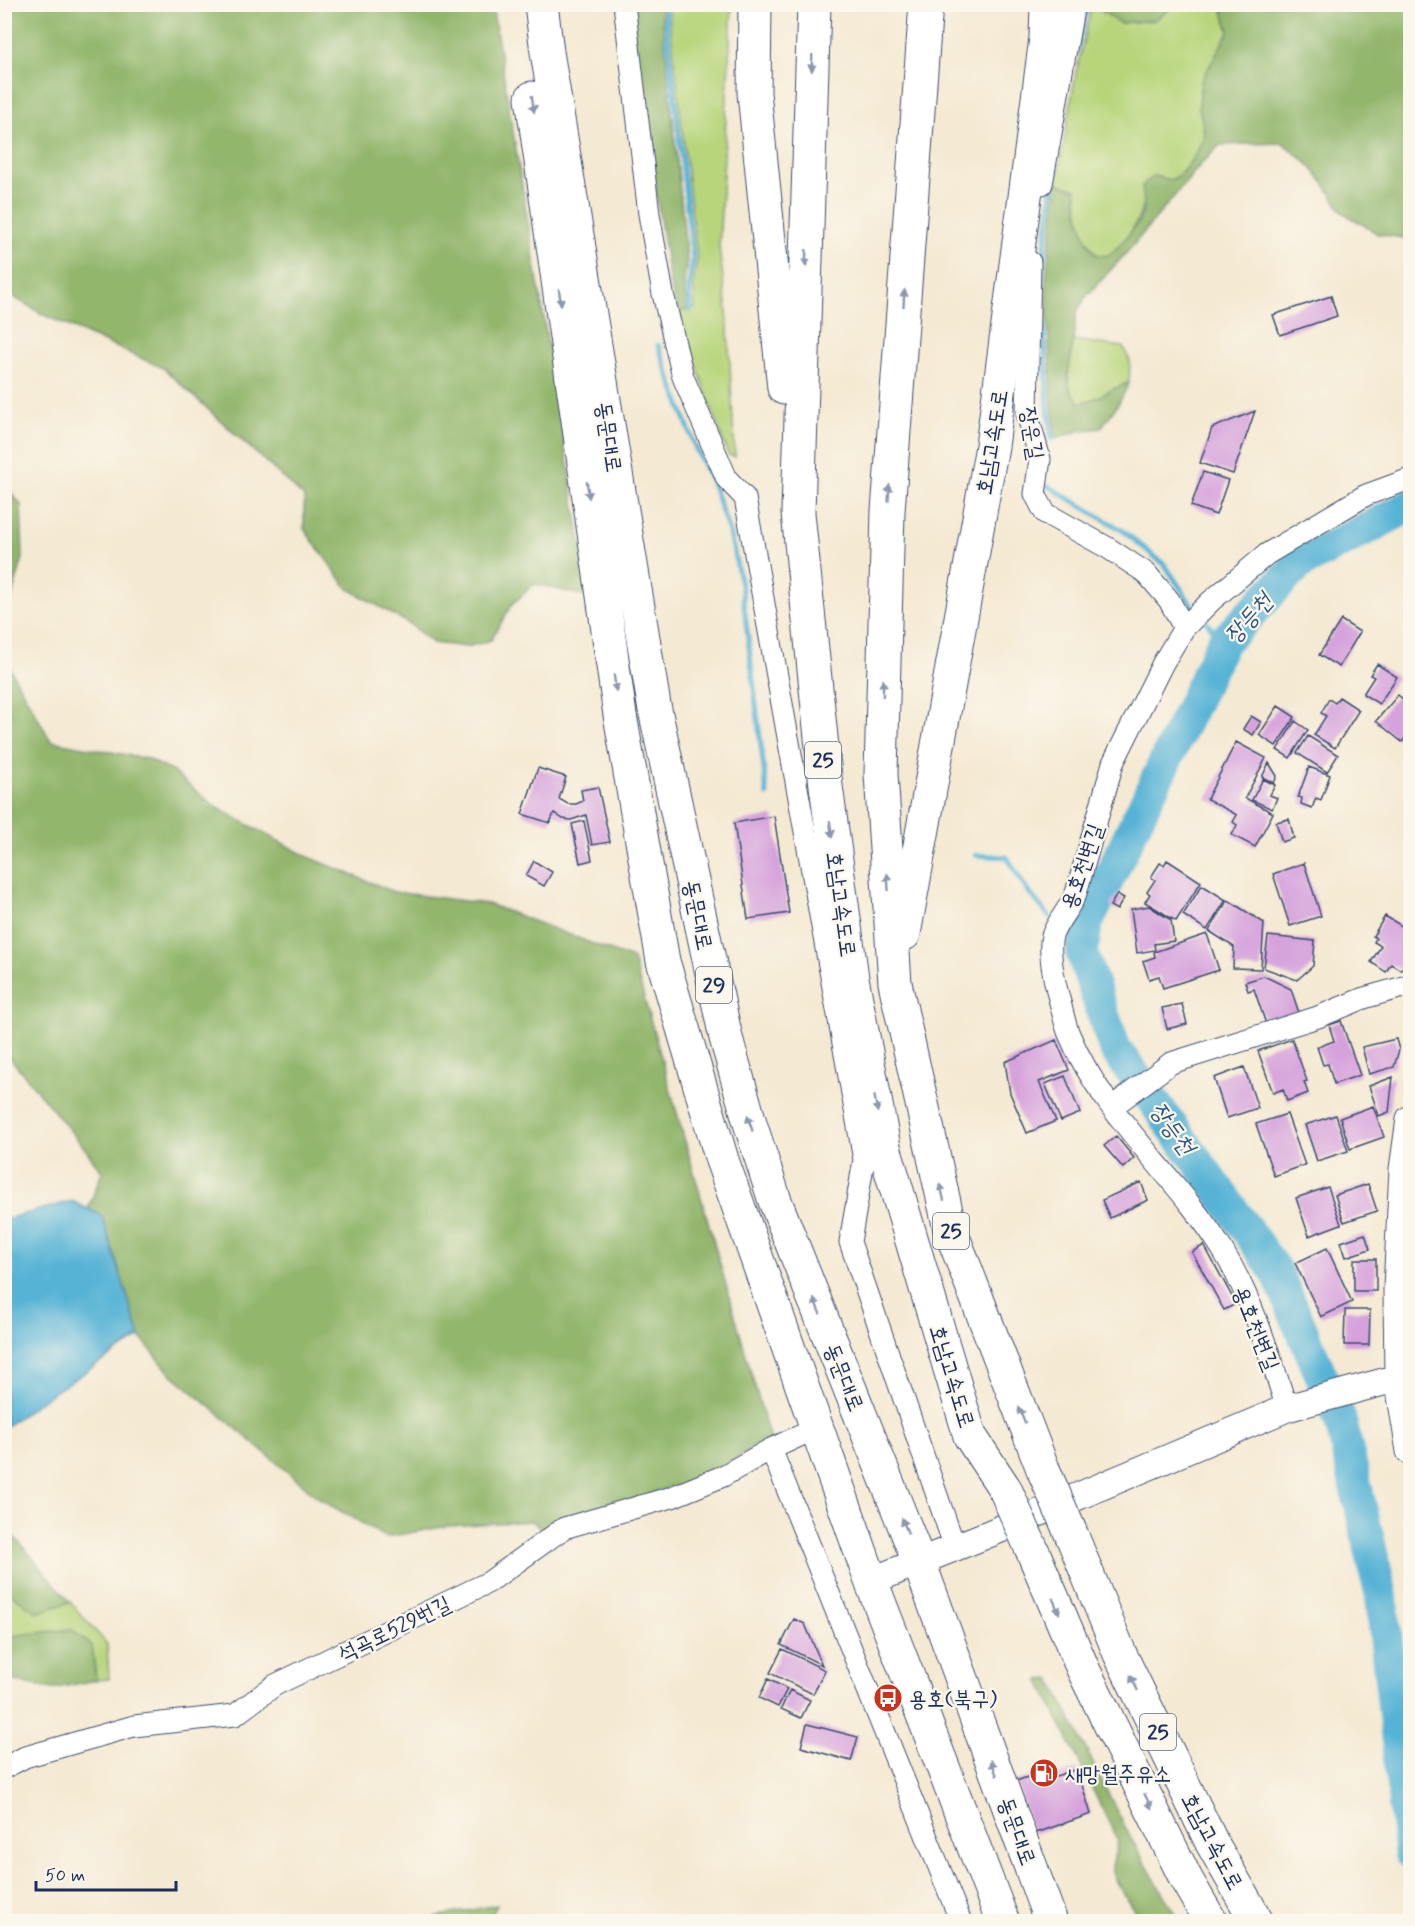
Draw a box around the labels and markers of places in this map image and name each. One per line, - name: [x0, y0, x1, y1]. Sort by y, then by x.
- bus stop icon: 용호(북구): [872, 1682, 904, 1714]
- place label: 용호(북구): [909, 1686, 997, 1714]
- fuel station icon: 새망월주유소: [1028, 1757, 1060, 1789]
- place label: 새망월주유소: [1065, 1761, 1171, 1789]

